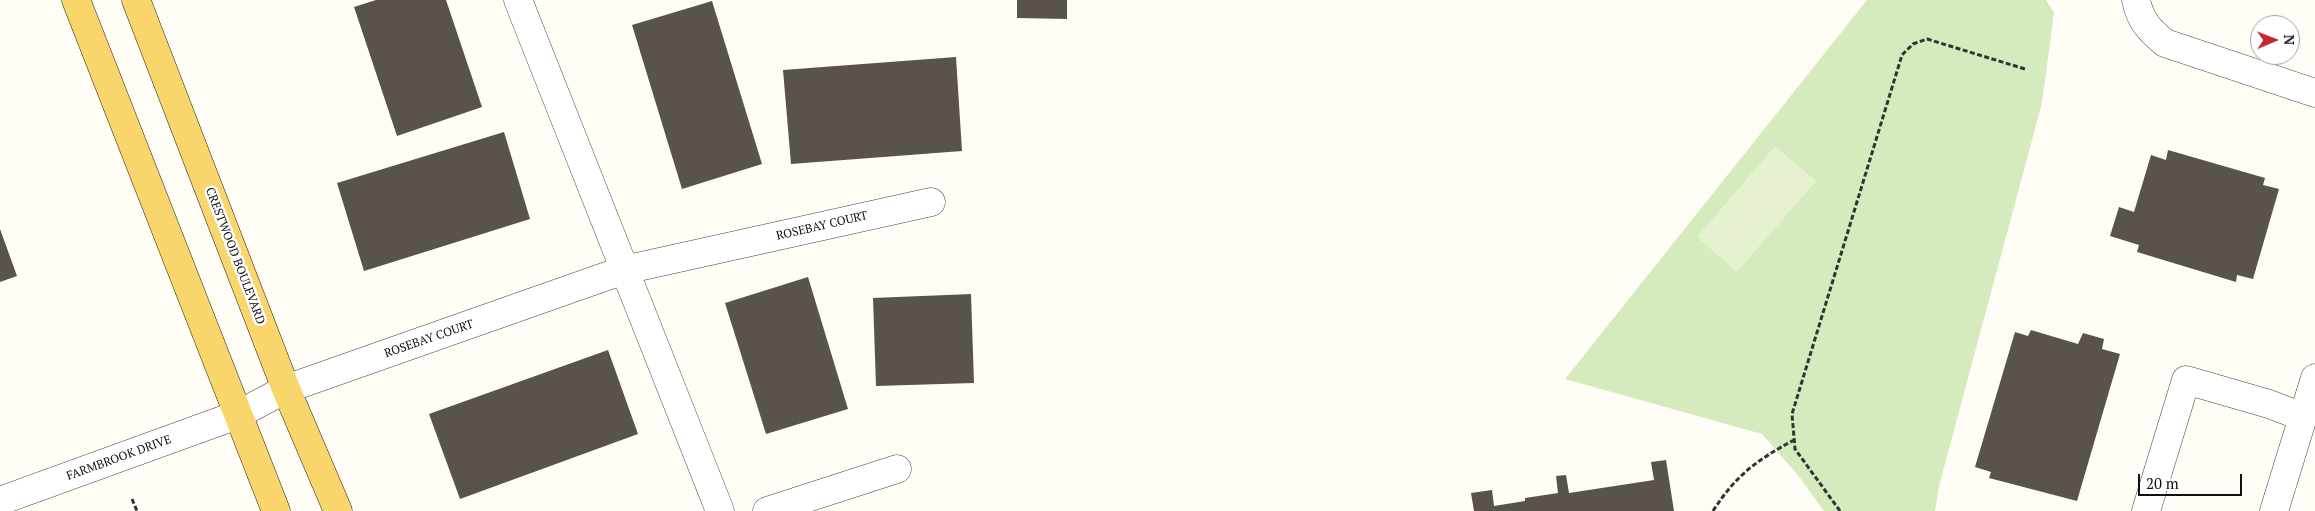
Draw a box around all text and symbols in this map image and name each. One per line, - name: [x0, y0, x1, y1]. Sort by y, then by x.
- north arrow: [2250, 15, 2300, 65]
- text: N: [2280, 34, 2299, 45]
- street label: CRESTWOOD BOULEVARD: [202, 186, 268, 326]
- street label: ROSEBAY COURT: [775, 208, 869, 244]
- street label: ROSEBAY COURT: [382, 317, 476, 361]
- street label: FARMBROOK DRIVE: [65, 432, 173, 484]
- scale bar: [2140, 464, 2244, 496]
- text: 20 m: [2146, 473, 2179, 493]

